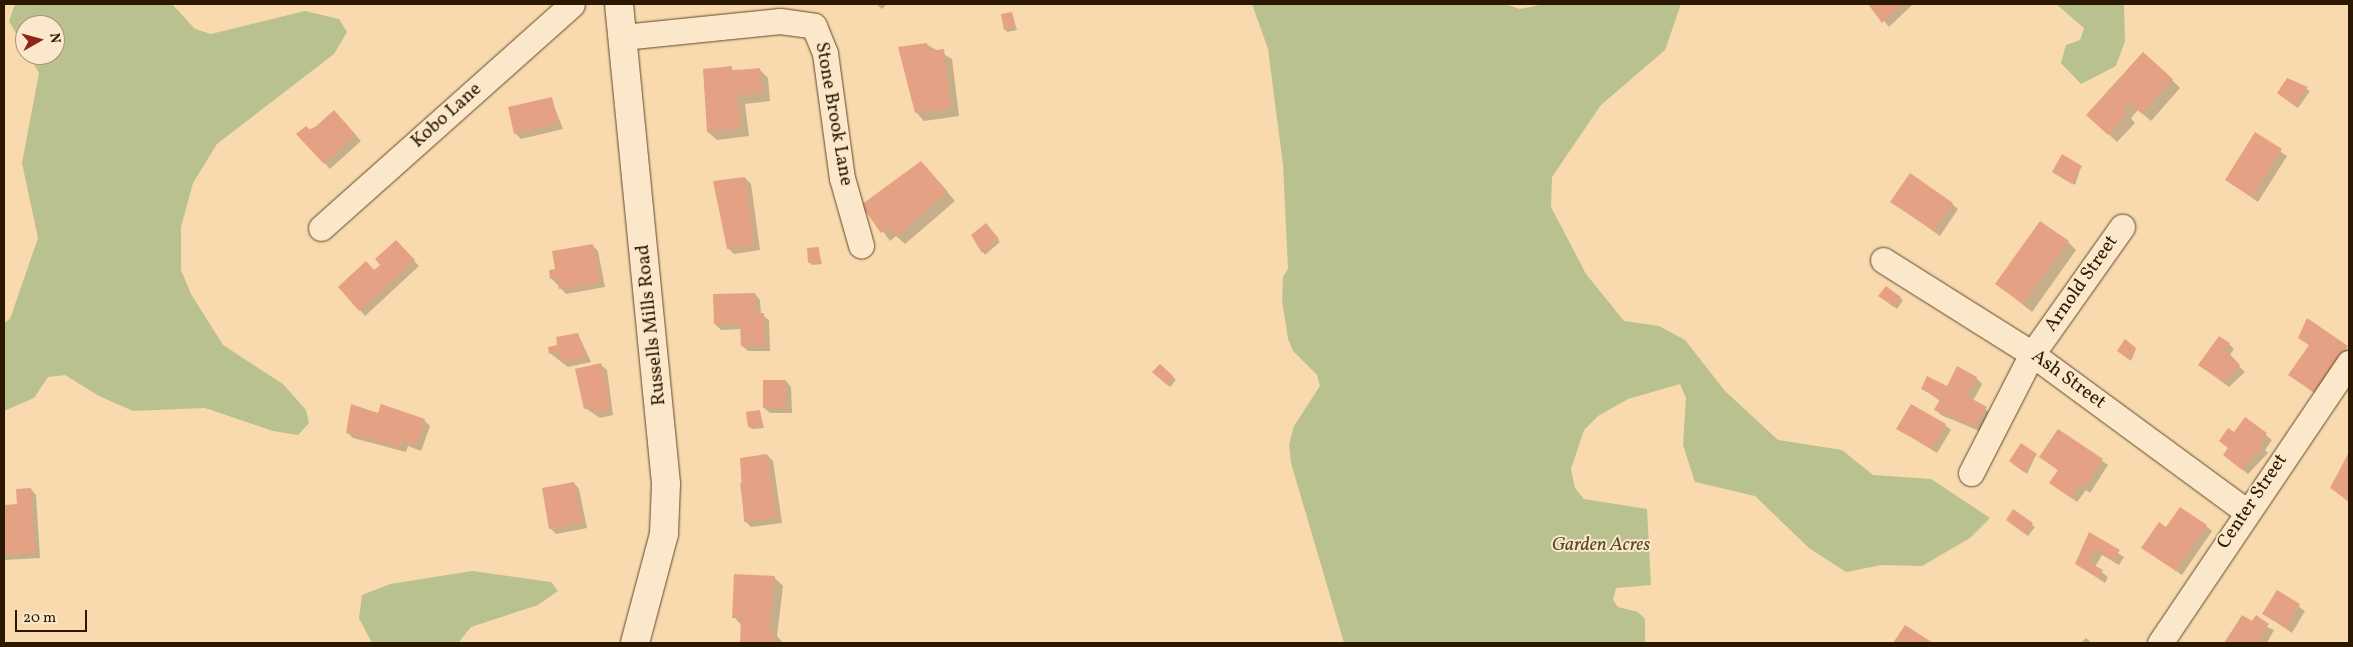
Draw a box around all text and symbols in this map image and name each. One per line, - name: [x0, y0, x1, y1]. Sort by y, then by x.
- north arrow: [15, 15, 65, 65]
- text: N: [44, 32, 64, 44]
- street label: Stone Brook Lane: [809, 40, 857, 188]
- street label: Kobo Lane: [407, 78, 487, 154]
- street label: Arnold Street: [2040, 231, 2124, 337]
- street label: Russells Mills Road: [632, 243, 672, 407]
- street label: Ash Street: [2026, 345, 2110, 415]
- street label: Center Street: [2213, 450, 2293, 554]
- park label: Garden Acres: [1552, 535, 1650, 557]
- scale bar: [18, 600, 90, 632]
- text: 20 m: [23, 608, 56, 629]

